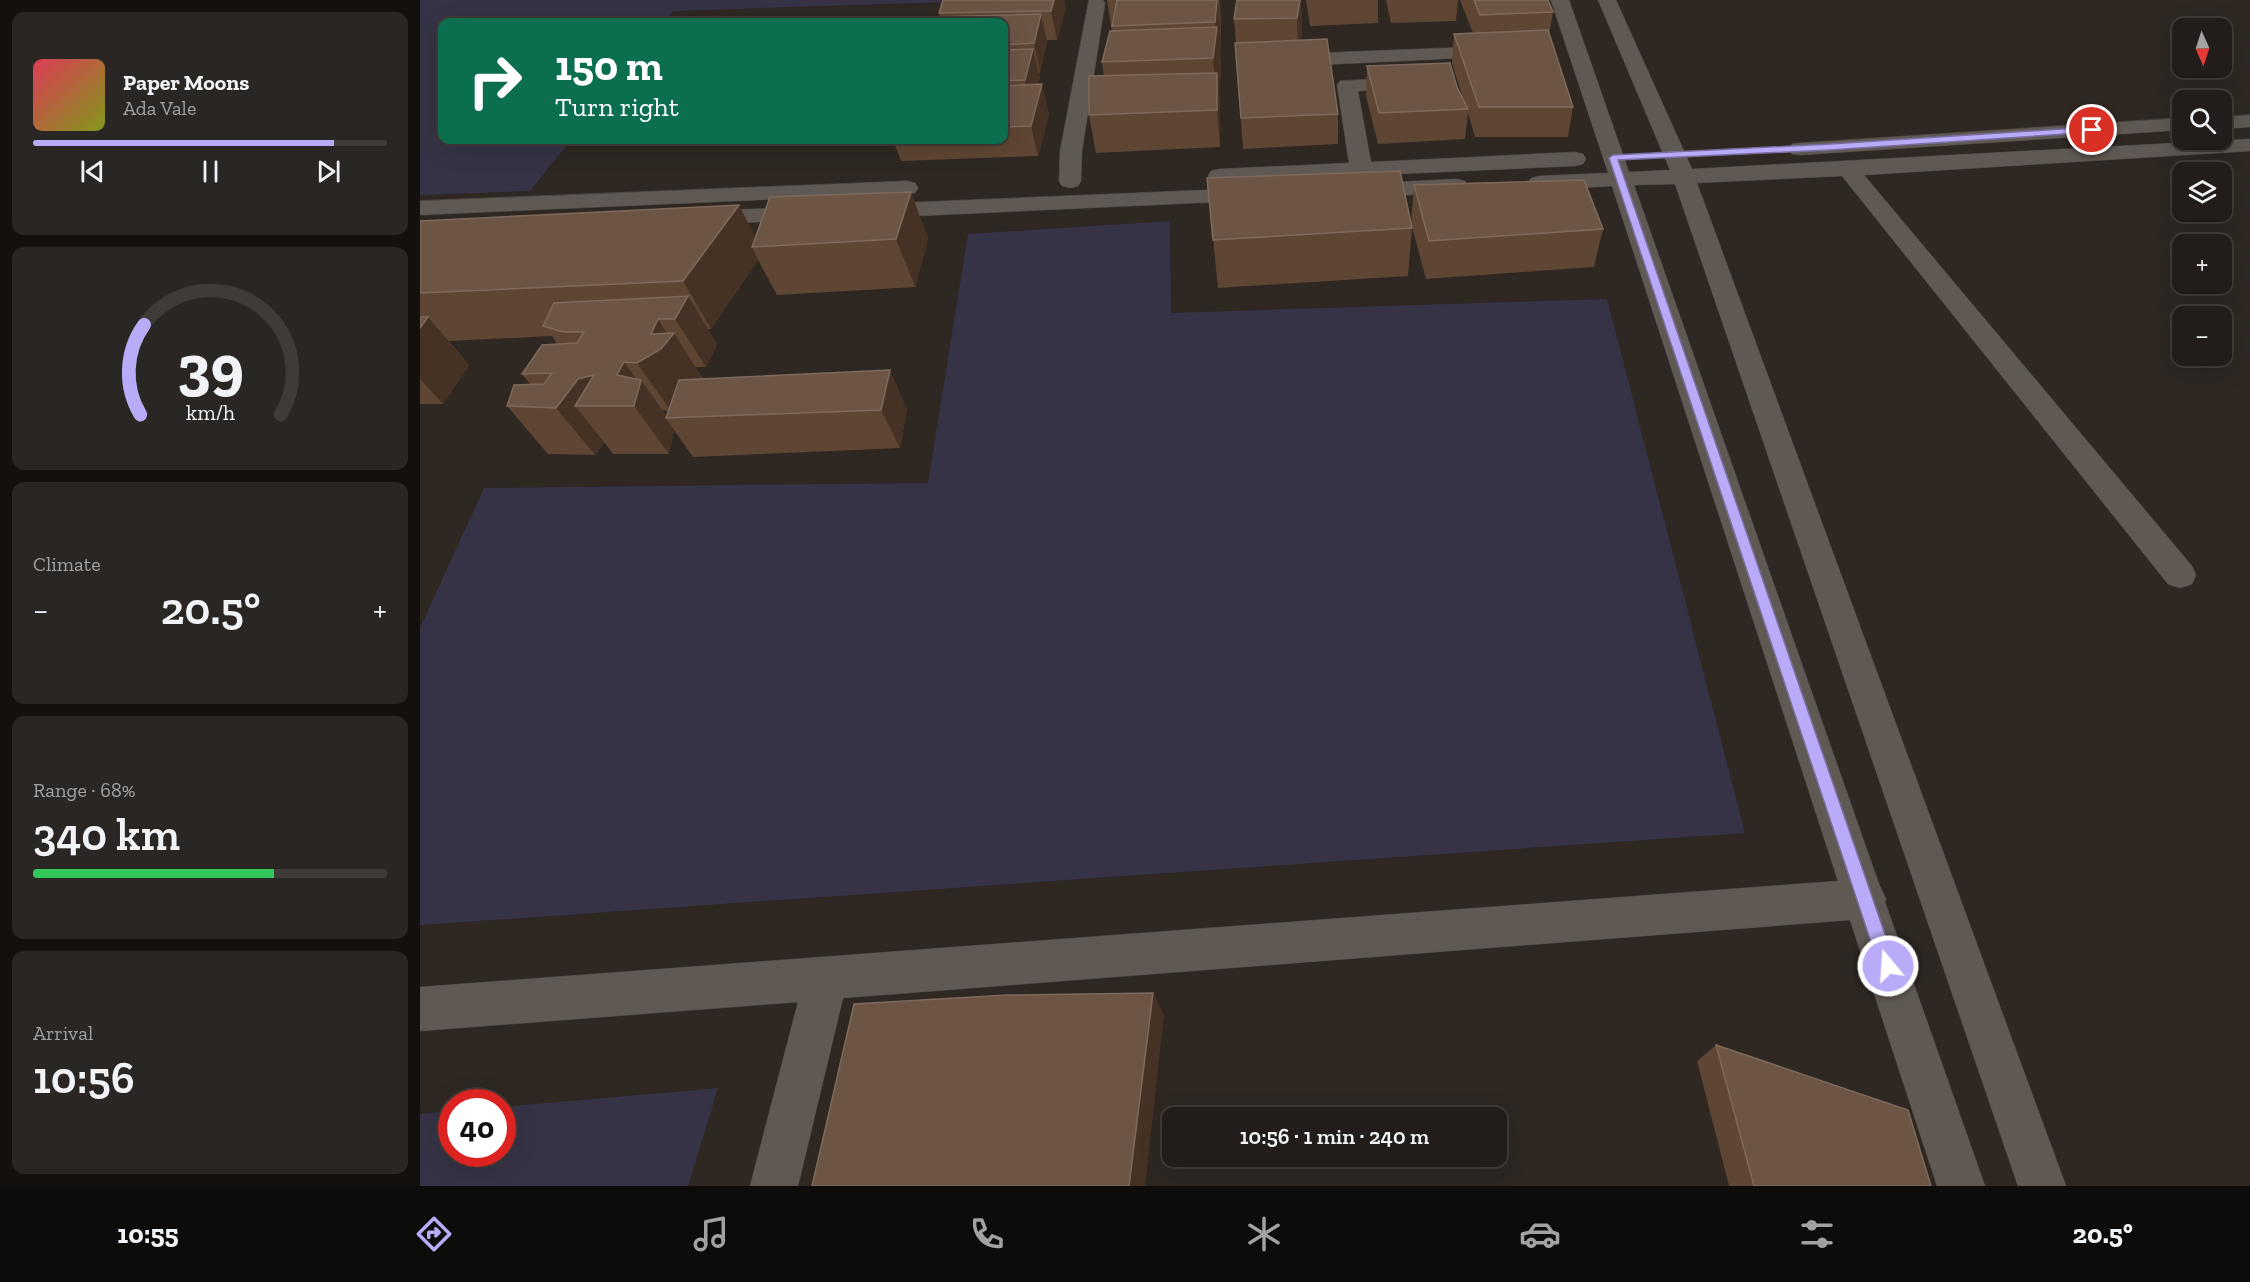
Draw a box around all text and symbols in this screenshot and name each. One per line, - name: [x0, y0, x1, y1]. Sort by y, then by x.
- north arrow: [2172, 18, 2232, 78]
- map controls: [2172, 18, 2232, 366]
- text: 150 m: [555, 40, 663, 91]
- icon: right: [456, 42, 534, 120]
- text: Paper Moons: [123, 69, 249, 96]
- button: search: [2172, 90, 2232, 150]
- text: Turn right: [555, 91, 679, 123]
- text: Ada Vale: [123, 96, 196, 120]
- pin: [2066, 104, 2117, 155]
- icon: arrive: [2075, 113, 2108, 146]
- icon: previous: [76, 155, 109, 188]
- icon: pause: [194, 155, 227, 188]
- icon: next: [312, 155, 345, 188]
- button: layers: [2172, 162, 2232, 222]
- button: +: [2172, 234, 2232, 294]
- button: −: [2172, 306, 2232, 366]
- text: 39: [177, 330, 243, 405]
- text: km/h: [186, 401, 234, 426]
- text: Climate: [33, 552, 101, 576]
- text: 20.5°: [161, 582, 261, 636]
- text: −: [33, 590, 48, 629]
- text: +: [373, 590, 387, 629]
- text: Range · 68%: [33, 778, 135, 802]
- text: 340 km: [33, 808, 180, 862]
- position arrow: [1856, 934, 1920, 998]
- text: Arrival: [33, 1021, 93, 1045]
- text: 10:56: [33, 1051, 135, 1105]
- speed limit sign: 40: [438, 1089, 516, 1167]
- text: 10:56 · 1 min · 240 m: [1240, 1123, 1429, 1150]
- icon: directions: [413, 1213, 455, 1255]
- icon: music: [690, 1213, 732, 1255]
- icon: phone: [966, 1213, 1008, 1255]
- icon: climate: [1243, 1213, 1285, 1255]
- icon: car: [1519, 1213, 1561, 1255]
- icon: filters: [1796, 1213, 1838, 1255]
- text: 10:55: [117, 1218, 179, 1250]
- text: 20.5°: [2073, 1218, 2133, 1250]

